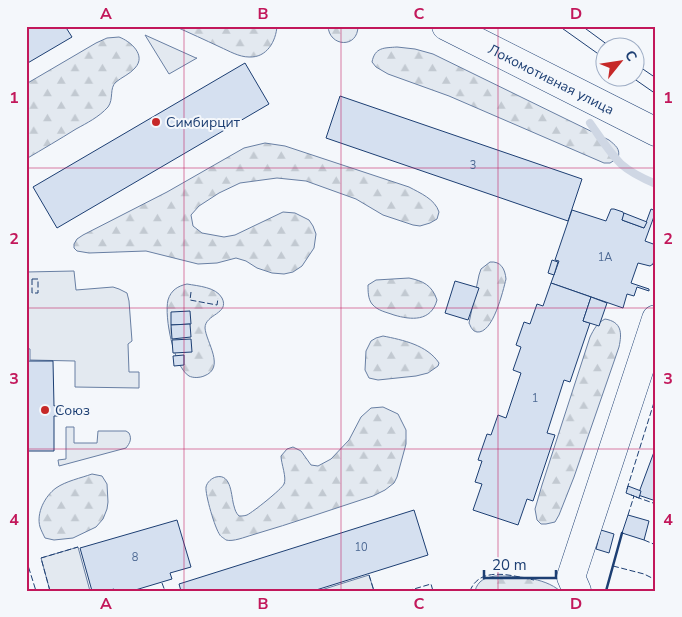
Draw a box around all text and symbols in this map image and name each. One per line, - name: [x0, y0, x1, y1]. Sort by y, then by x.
- text: A: [100, 3, 112, 25]
- text: B: [257, 3, 269, 25]
- text: C: [414, 3, 425, 25]
- text: D: [570, 3, 582, 25]
- north arrow: [594, 38, 644, 88]
- street label: Локомотивная улица: [485, 39, 618, 119]
- text: С: [620, 47, 642, 65]
- text: 1: [9, 87, 19, 109]
- text: 1: [663, 87, 673, 109]
- place label: Симбирцит: [166, 113, 241, 132]
- marker: Симбирцит: [150, 116, 162, 128]
- house number: 3: [470, 158, 476, 173]
- text: 2: [9, 228, 19, 250]
- text: 2: [663, 228, 673, 250]
- house number: 1А: [598, 250, 612, 265]
- text: 3: [9, 368, 19, 390]
- text: 3: [663, 368, 673, 390]
- house number: 1: [532, 391, 538, 406]
- place label: Союз: [55, 401, 90, 420]
- marker: Союз: [39, 404, 51, 416]
- text: 4: [9, 509, 19, 531]
- text: 4: [663, 509, 673, 531]
- house number: 10: [354, 540, 368, 555]
- scale bar: [484, 547, 557, 579]
- house number: 8: [132, 550, 139, 565]
- text: 20 m: [492, 555, 527, 575]
- text: A: [100, 593, 112, 615]
- text: B: [257, 593, 269, 615]
- text: C: [414, 593, 425, 615]
- text: D: [570, 593, 582, 615]

